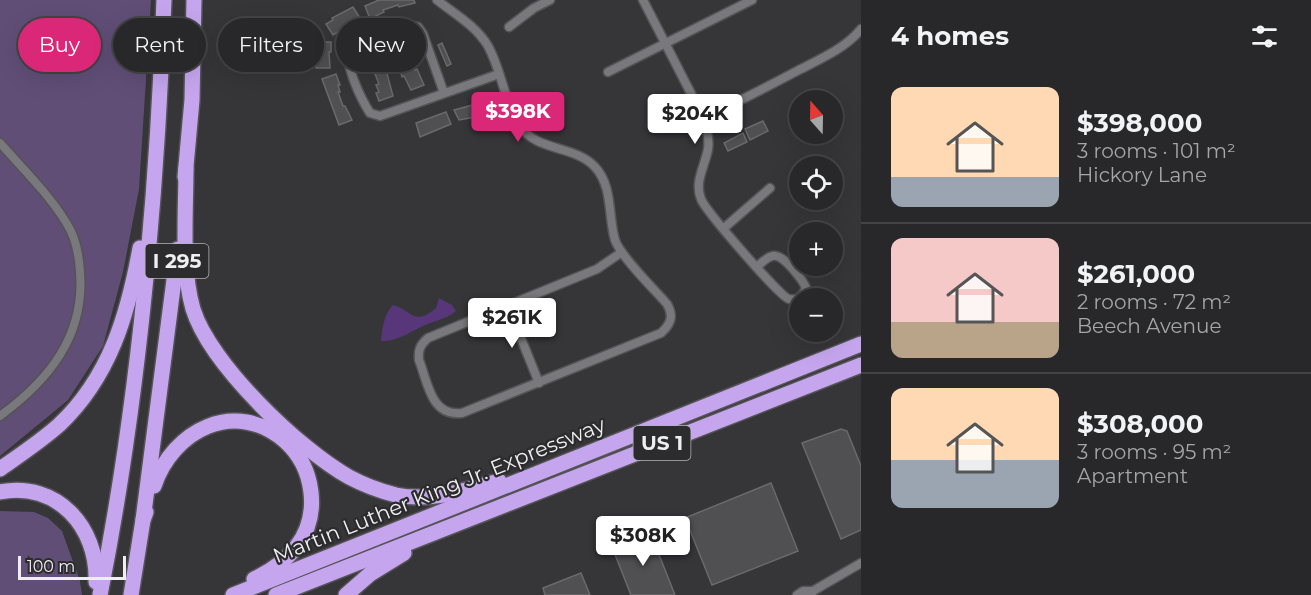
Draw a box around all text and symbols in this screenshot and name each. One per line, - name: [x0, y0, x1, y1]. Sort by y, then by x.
- chip: Buy: [18, 18, 101, 72]
- chip: Rent: [113, 18, 206, 72]
- chip: Filters: [218, 18, 324, 72]
- chip: New: [336, 18, 426, 72]
- text: 4 homes: [891, 20, 1009, 52]
- icon: filters: [1248, 20, 1281, 53]
- north arrow: [789, 90, 843, 144]
- map controls: [789, 90, 843, 342]
- pin: $398K: [476, 92, 560, 143]
- pin: $204K: [653, 94, 737, 145]
- text: $398K: [485, 99, 551, 123]
- text: $204K: [662, 101, 728, 125]
- text: $398,000: [1077, 107, 1202, 139]
- icon: home: [939, 111, 1011, 183]
- text: 3 rooms · 101 m²: [1077, 139, 1236, 163]
- button: locate: [789, 156, 843, 210]
- text: Hickory Lane: [1077, 163, 1207, 187]
- button: +: [789, 222, 843, 276]
- road number: I 295: [146, 244, 208, 278]
- text: $261,000: [1077, 258, 1195, 290]
- icon: home: [939, 262, 1011, 334]
- button: −: [789, 288, 843, 342]
- text: 2 rooms · 72 m²: [1077, 290, 1231, 314]
- pin: $261K: [470, 298, 554, 349]
- text: $261K: [482, 305, 542, 329]
- text: Beech Avenue: [1077, 314, 1222, 338]
- text: $308,000: [1077, 408, 1203, 440]
- street label: Martin Luther King Jr. Expressway: [269, 412, 609, 568]
- icon: home: [939, 412, 1011, 484]
- road number: US 1: [634, 426, 690, 460]
- text: 3 rooms · 95 m²: [1077, 440, 1231, 464]
- text: Apartment: [1077, 464, 1188, 488]
- pin: $308K: [601, 516, 685, 567]
- text: $308K: [610, 523, 676, 547]
- scale bar: [18, 553, 126, 580]
- text: 100 m: [27, 557, 75, 576]

